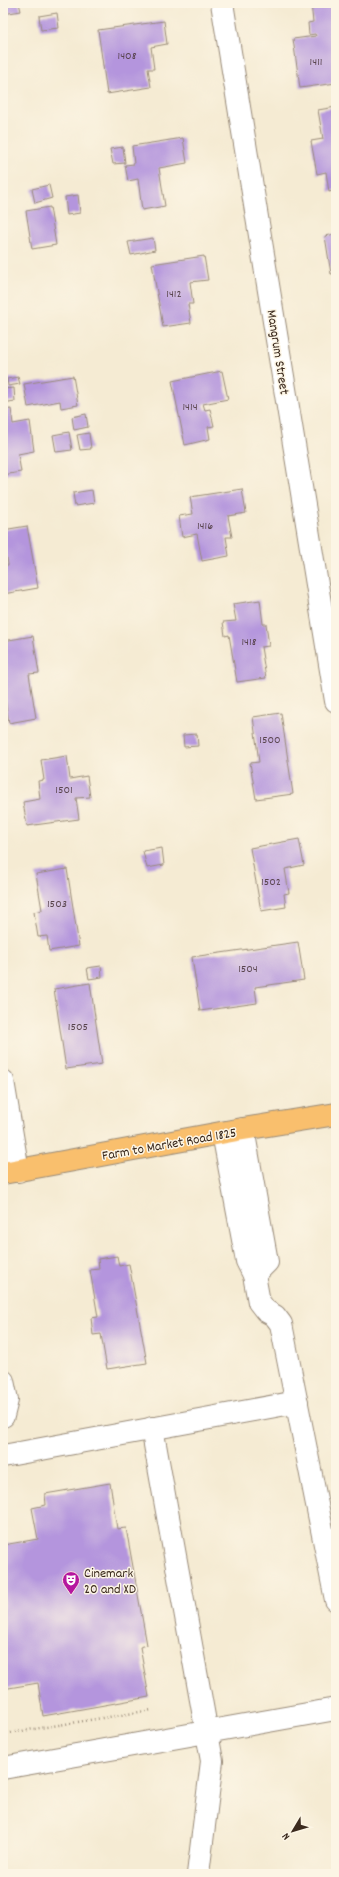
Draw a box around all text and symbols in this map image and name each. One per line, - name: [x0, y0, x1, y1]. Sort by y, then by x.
- house number: 1408: [118, 48, 137, 65]
- house number: 1411: [310, 54, 322, 71]
- house number: 1412: [166, 286, 182, 303]
- street label: Mangrum Street: [260, 309, 294, 396]
- house number: 1414: [182, 399, 198, 416]
- house number: 1416: [197, 518, 213, 535]
- house number: 1418: [241, 634, 257, 651]
- house number: 1500: [259, 732, 281, 749]
- house number: 1501: [55, 782, 73, 799]
- house number: 1502: [261, 874, 281, 891]
- house number: 1503: [47, 896, 67, 913]
- house number: 1504: [238, 961, 258, 978]
- house number: 1505: [68, 1019, 88, 1036]
- street label: Farm to Market Road 1825: [100, 1123, 238, 1167]
- place label: Cinemark 20 and XD: [84, 1564, 136, 1600]
- theatre icon: Cinemark 20 and XD: [61, 1570, 81, 1595]
- north arrow: [273, 1811, 313, 1851]
- text: N: [278, 1828, 295, 1843]

